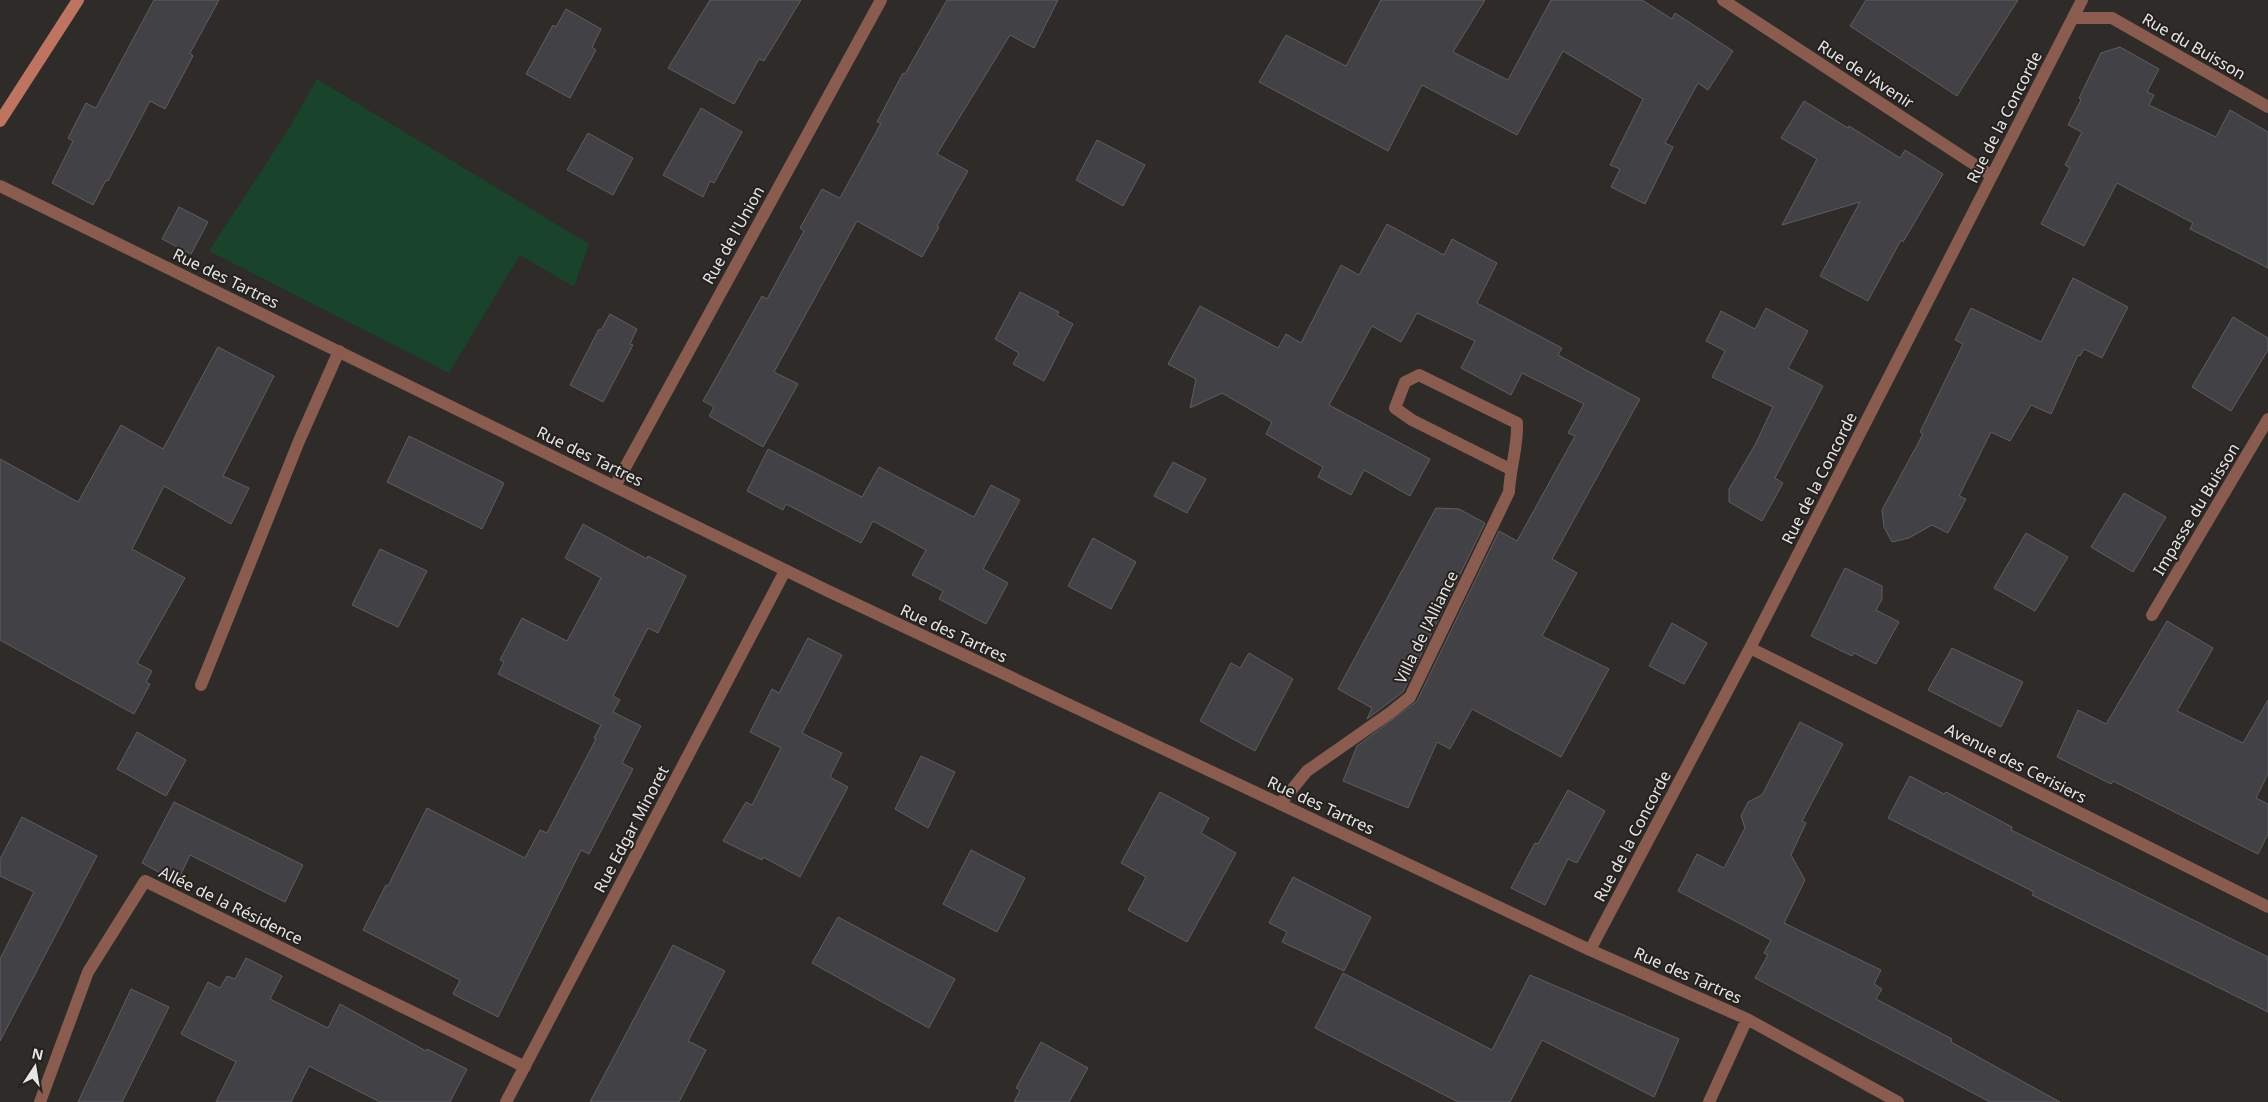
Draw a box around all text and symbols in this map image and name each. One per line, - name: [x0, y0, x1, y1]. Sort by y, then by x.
- street label: Rue du Buisson: [2138, 7, 2250, 85]
- street label: Rue de l'Avenir: [1814, 35, 1919, 114]
- street label: Rue de la Concorde: [1961, 47, 2047, 187]
- street label: Rue de l'Union: [697, 182, 769, 288]
- street label: Rue des Tartres: [169, 243, 283, 313]
- street label: Rue de la Concorde: [1776, 408, 1862, 548]
- street label: Rue des Tartres: [533, 421, 647, 491]
- street label: Impasse du Buisson: [2148, 439, 2244, 579]
- street label: Villa de l'Alliance: [1389, 567, 1463, 687]
- street label: Rue des Tartres: [897, 599, 1011, 667]
- street label: Avenue des Cerisiers: [1942, 718, 2090, 808]
- street label: Rue Edgar Minoret: [588, 762, 674, 896]
- street label: Rue de la Concorde: [1588, 767, 1676, 905]
- street label: Rue des Tartres: [1264, 771, 1378, 839]
- street label: Allée de la Résidence: [156, 861, 306, 949]
- street label: Rue des Tartres: [1631, 941, 1745, 1009]
- north arrow: [10, 1042, 60, 1092]
- text: N: [30, 1043, 45, 1064]

